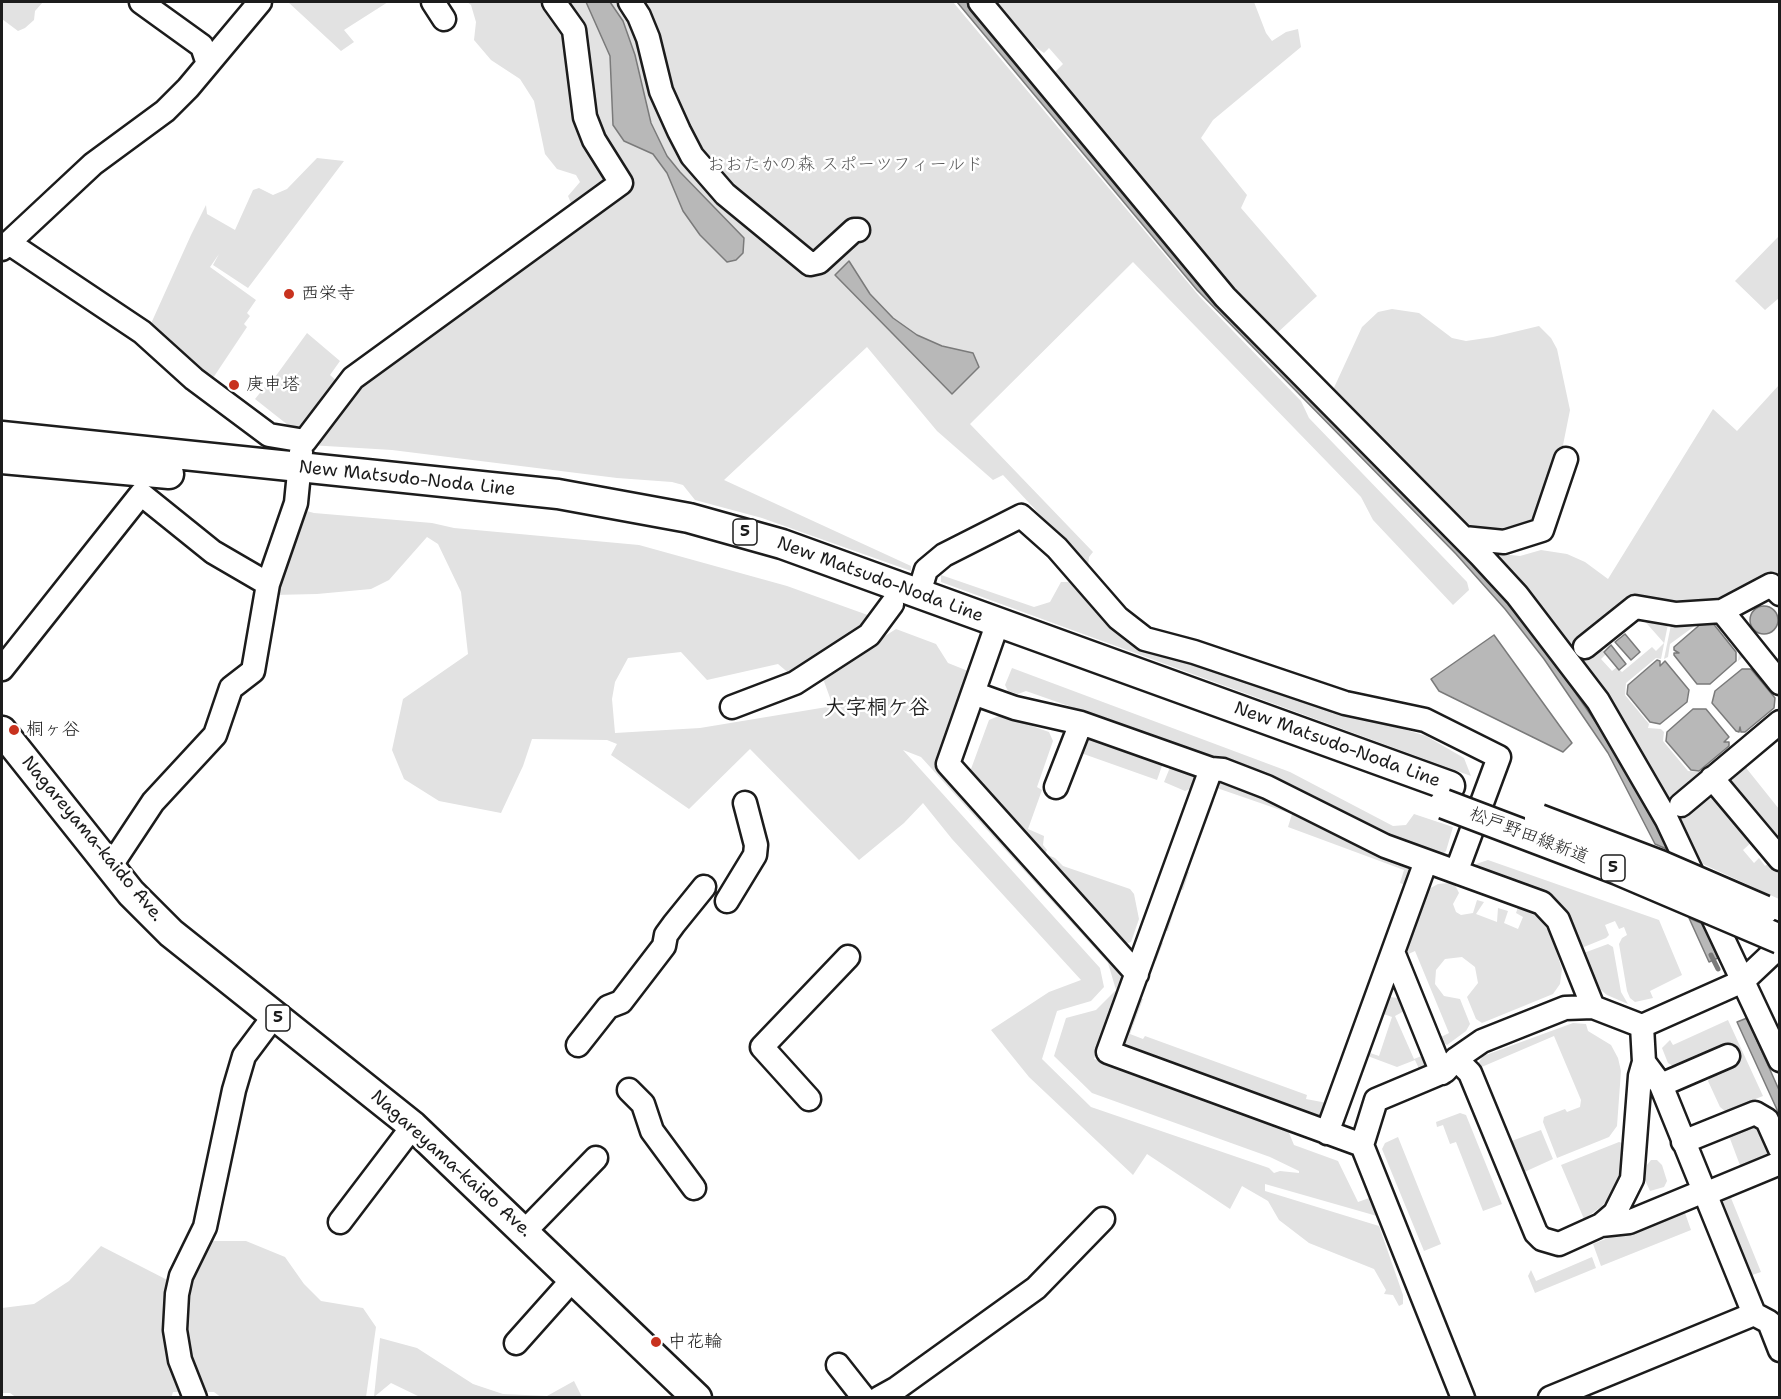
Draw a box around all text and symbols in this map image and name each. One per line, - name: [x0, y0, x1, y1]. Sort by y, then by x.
- park label: おおたかの森 スポーツフィールド: [707, 154, 983, 176]
- place label: 西栄寺: [301, 283, 355, 305]
- marker: 西栄寺: [282, 287, 296, 301]
- place label: 庚申塔: [246, 374, 300, 396]
- marker: 庚申塔: [227, 378, 241, 392]
- street label: New Matsudo-Noda Line: [298, 457, 516, 501]
- road number: 5: [733, 519, 757, 545]
- street label: New Matsudo-Noda Line: [774, 533, 986, 627]
- district label: 大字桐ケ谷: [825, 696, 929, 722]
- street label: New Matsudo-Noda Line: [1231, 698, 1443, 792]
- place label: 桐ヶ谷: [26, 719, 80, 741]
- marker: 桐ヶ谷: [7, 723, 21, 737]
- street label: Nagareyama-kaido Ave.: [16, 752, 168, 926]
- street label: 松戸野田線新道: [1466, 803, 1592, 869]
- road number: 5: [1601, 855, 1625, 881]
- road number: 5: [266, 1005, 290, 1031]
- street label: Nagareyama-kaido Ave.: [366, 1086, 536, 1242]
- place label: 中花輪: [668, 1331, 722, 1353]
- marker: 中花輪: [649, 1335, 663, 1349]

